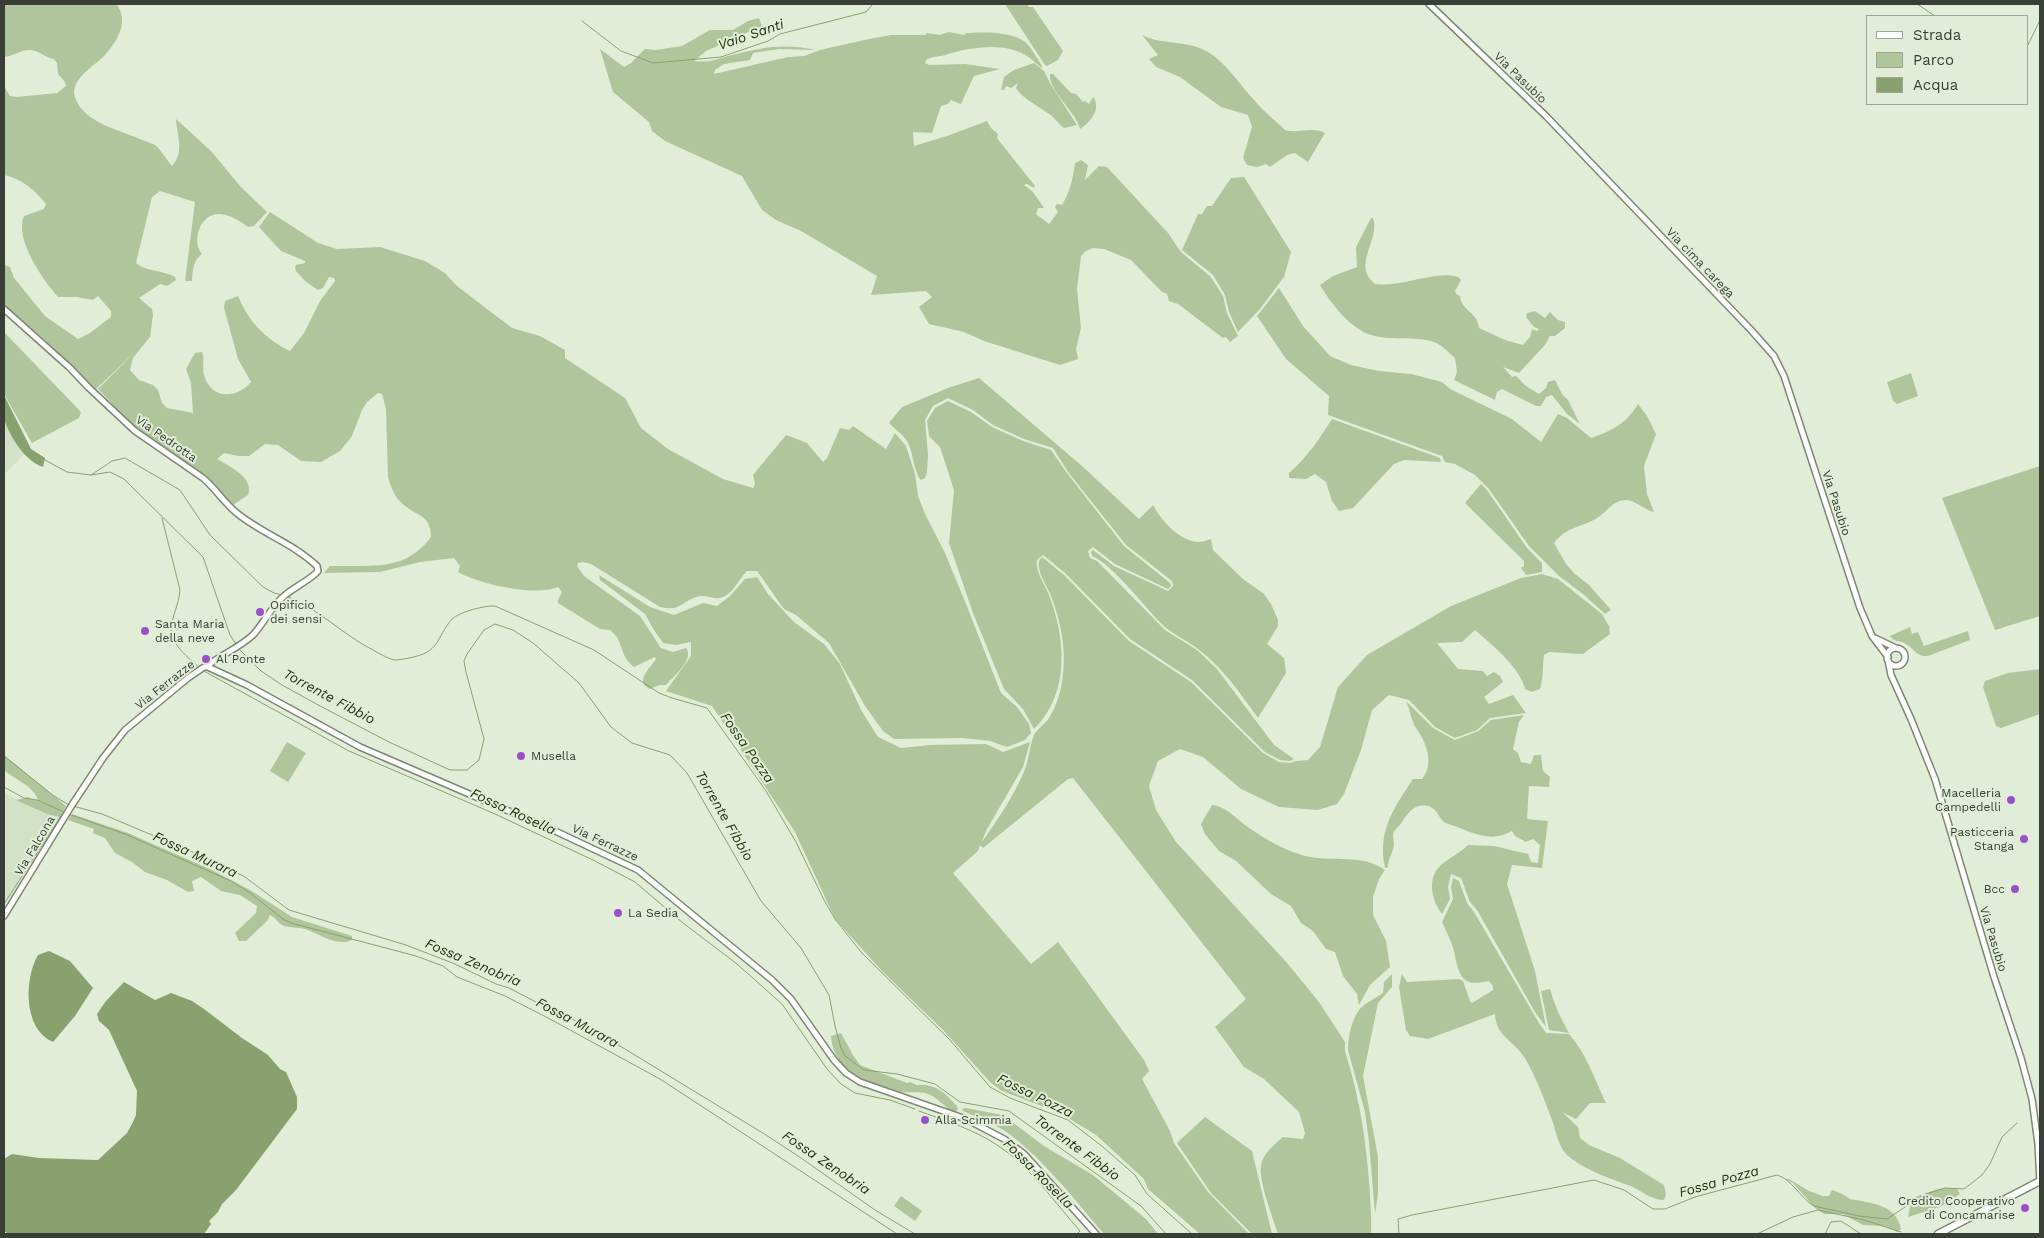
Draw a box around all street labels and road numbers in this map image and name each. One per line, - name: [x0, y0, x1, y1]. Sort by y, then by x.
- street label: Via Pasubio: [1491, 49, 1549, 107]
- street label: Via cima carega: [1663, 225, 1737, 301]
- street label: Via Pedrotta: [133, 413, 199, 465]
- street label: Via Pasubio: [1819, 469, 1853, 537]
- street label: Via Ferrazze: [132, 657, 198, 713]
- street label: Via Falcona: [12, 814, 58, 878]
- street label: Via Ferrazze: [570, 821, 640, 865]
- street label: Via Pasubio: [1976, 905, 2010, 973]

